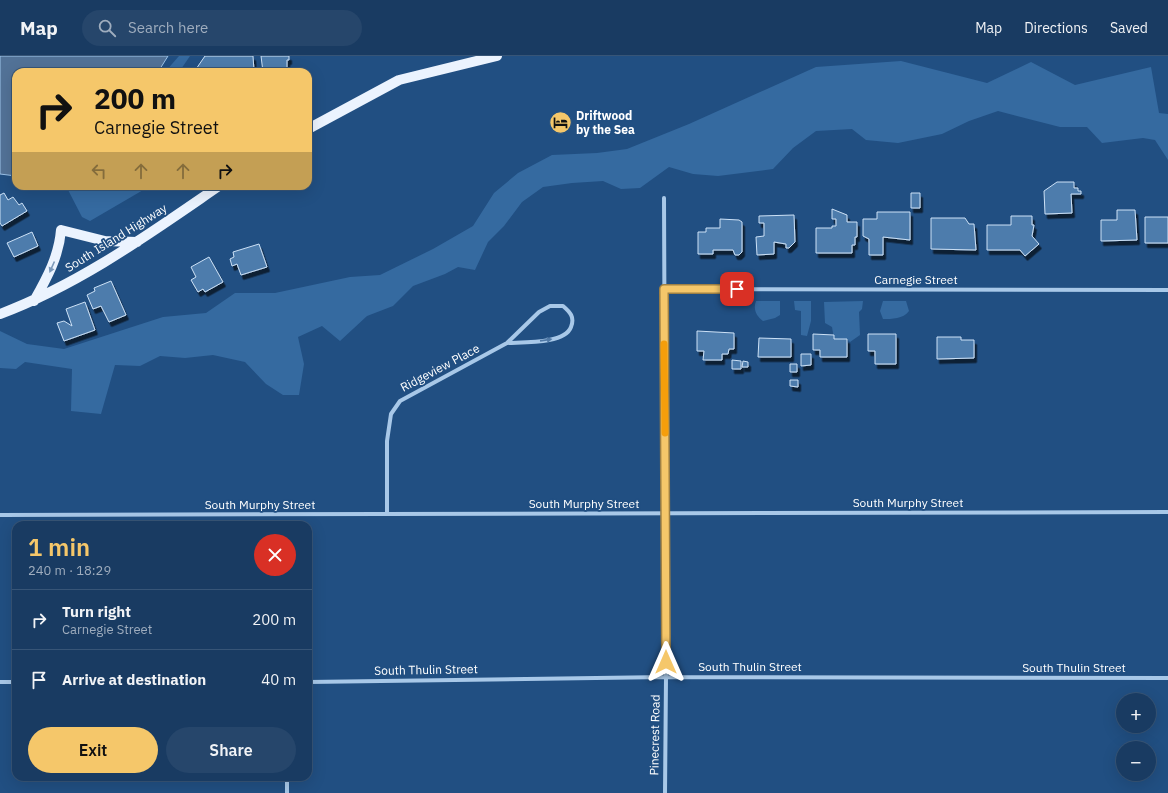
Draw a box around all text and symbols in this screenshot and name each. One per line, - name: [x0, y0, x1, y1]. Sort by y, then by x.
- search box: [82, 10, 362, 46]
- text: Map: [20, 16, 58, 40]
- icon: search: [96, 17, 118, 39]
- text: Search here: [128, 18, 208, 37]
- text: Map: [975, 19, 1002, 37]
- text: Directions: [1024, 19, 1088, 37]
- text: Saved: [1110, 19, 1148, 37]
- text: 200 m: [94, 80, 176, 117]
- icon: right: [28, 84, 80, 136]
- place label: Driftwood by the Sea: [576, 108, 635, 137]
- hotel icon: Driftwood by the Sea: [547, 110, 573, 136]
- text: Carnegie Street: [94, 116, 219, 139]
- icon: left: [88, 160, 110, 182]
- icon: ahead: [130, 160, 152, 182]
- icon: ahead: [172, 160, 194, 182]
- icon: right: [214, 160, 236, 182]
- street label: South Island Highway: [62, 200, 169, 275]
- one-way arrow: [48, 261, 54, 273]
- pin: [720, 272, 754, 306]
- street label: Carnegie Street: [874, 272, 958, 287]
- icon: arrive: [726, 278, 748, 300]
- one-way arrow: [540, 337, 552, 343]
- street label: Ridgeview Place: [398, 340, 482, 395]
- street label: South Murphy Street: [853, 495, 963, 510]
- street label: South Murphy Street: [529, 496, 639, 511]
- street label: South Murphy Street: [205, 497, 315, 512]
- text: 1 min: [28, 531, 90, 563]
- button: close: [254, 534, 296, 576]
- text: 240 m · 18:29: [28, 562, 111, 579]
- text: Turn right: [62, 602, 131, 621]
- icon: right: [28, 609, 50, 631]
- text: 200 m: [252, 610, 296, 629]
- text: Carnegie Street: [62, 621, 152, 638]
- position arrow: [645, 641, 687, 683]
- street label: South Thulin Street: [698, 659, 802, 674]
- street label: South Thulin Street: [1022, 660, 1126, 675]
- street label: South Thulin Street: [374, 661, 478, 678]
- icon: arrive: [28, 669, 50, 691]
- text: Arrive at destination: [62, 670, 206, 689]
- text: 40 m: [261, 670, 296, 689]
- map controls: [1116, 693, 1156, 781]
- button: +: [1116, 693, 1156, 733]
- street label: Pinecrest Road: [646, 694, 663, 776]
- button: Exit: [28, 727, 158, 773]
- button: Share: [166, 727, 296, 773]
- button: −: [1116, 741, 1156, 781]

